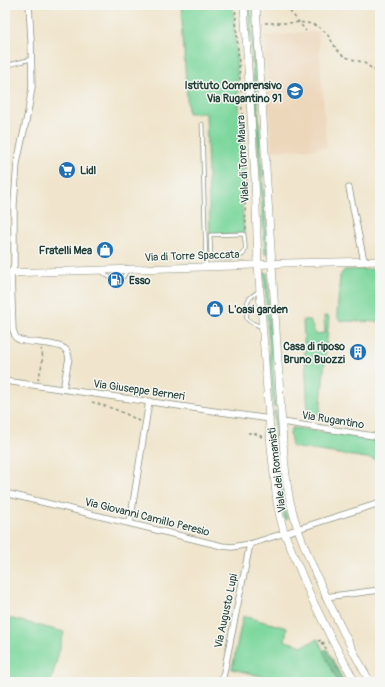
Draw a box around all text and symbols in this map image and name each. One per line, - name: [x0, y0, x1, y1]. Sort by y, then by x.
- place label: Istituto Comprensivo Via Rugantino 91: [185, 79, 282, 105]
- school or university icon: Istituto Comprensivo Via Rugantino 91: [285, 81, 305, 101]
- street label: Viale di Torre Maura: [234, 115, 252, 203]
- supermarket icon: Lidl: [57, 160, 77, 180]
- place label: Lidl: [80, 164, 97, 177]
- shop icon: Fratelli Mea: [95, 240, 115, 260]
- place label: Fratelli Mea: [39, 244, 92, 257]
- street label: Via di Torre Spaccata: [144, 248, 240, 264]
- fuel station icon: Esso: [106, 270, 126, 290]
- place label: Esso: [129, 274, 151, 287]
- shop icon: L'oasi garden: [205, 299, 225, 319]
- place label: L'oasi garden: [228, 303, 288, 316]
- place label: Casa di riposo Bruno Buozzi: [283, 340, 345, 366]
- building icon: Casa di riposo Bruno Buozzi: [348, 342, 368, 362]
- street label: Via Giuseppe Berneri: [92, 377, 186, 403]
- street label: Via Rugantino: [301, 409, 365, 431]
- street label: Viale dei Romanisti: [265, 427, 289, 513]
- street label: Via Giovanni Camillo Peresio: [83, 495, 211, 539]
- street label: Via Augusto Lupi: [212, 573, 240, 649]

